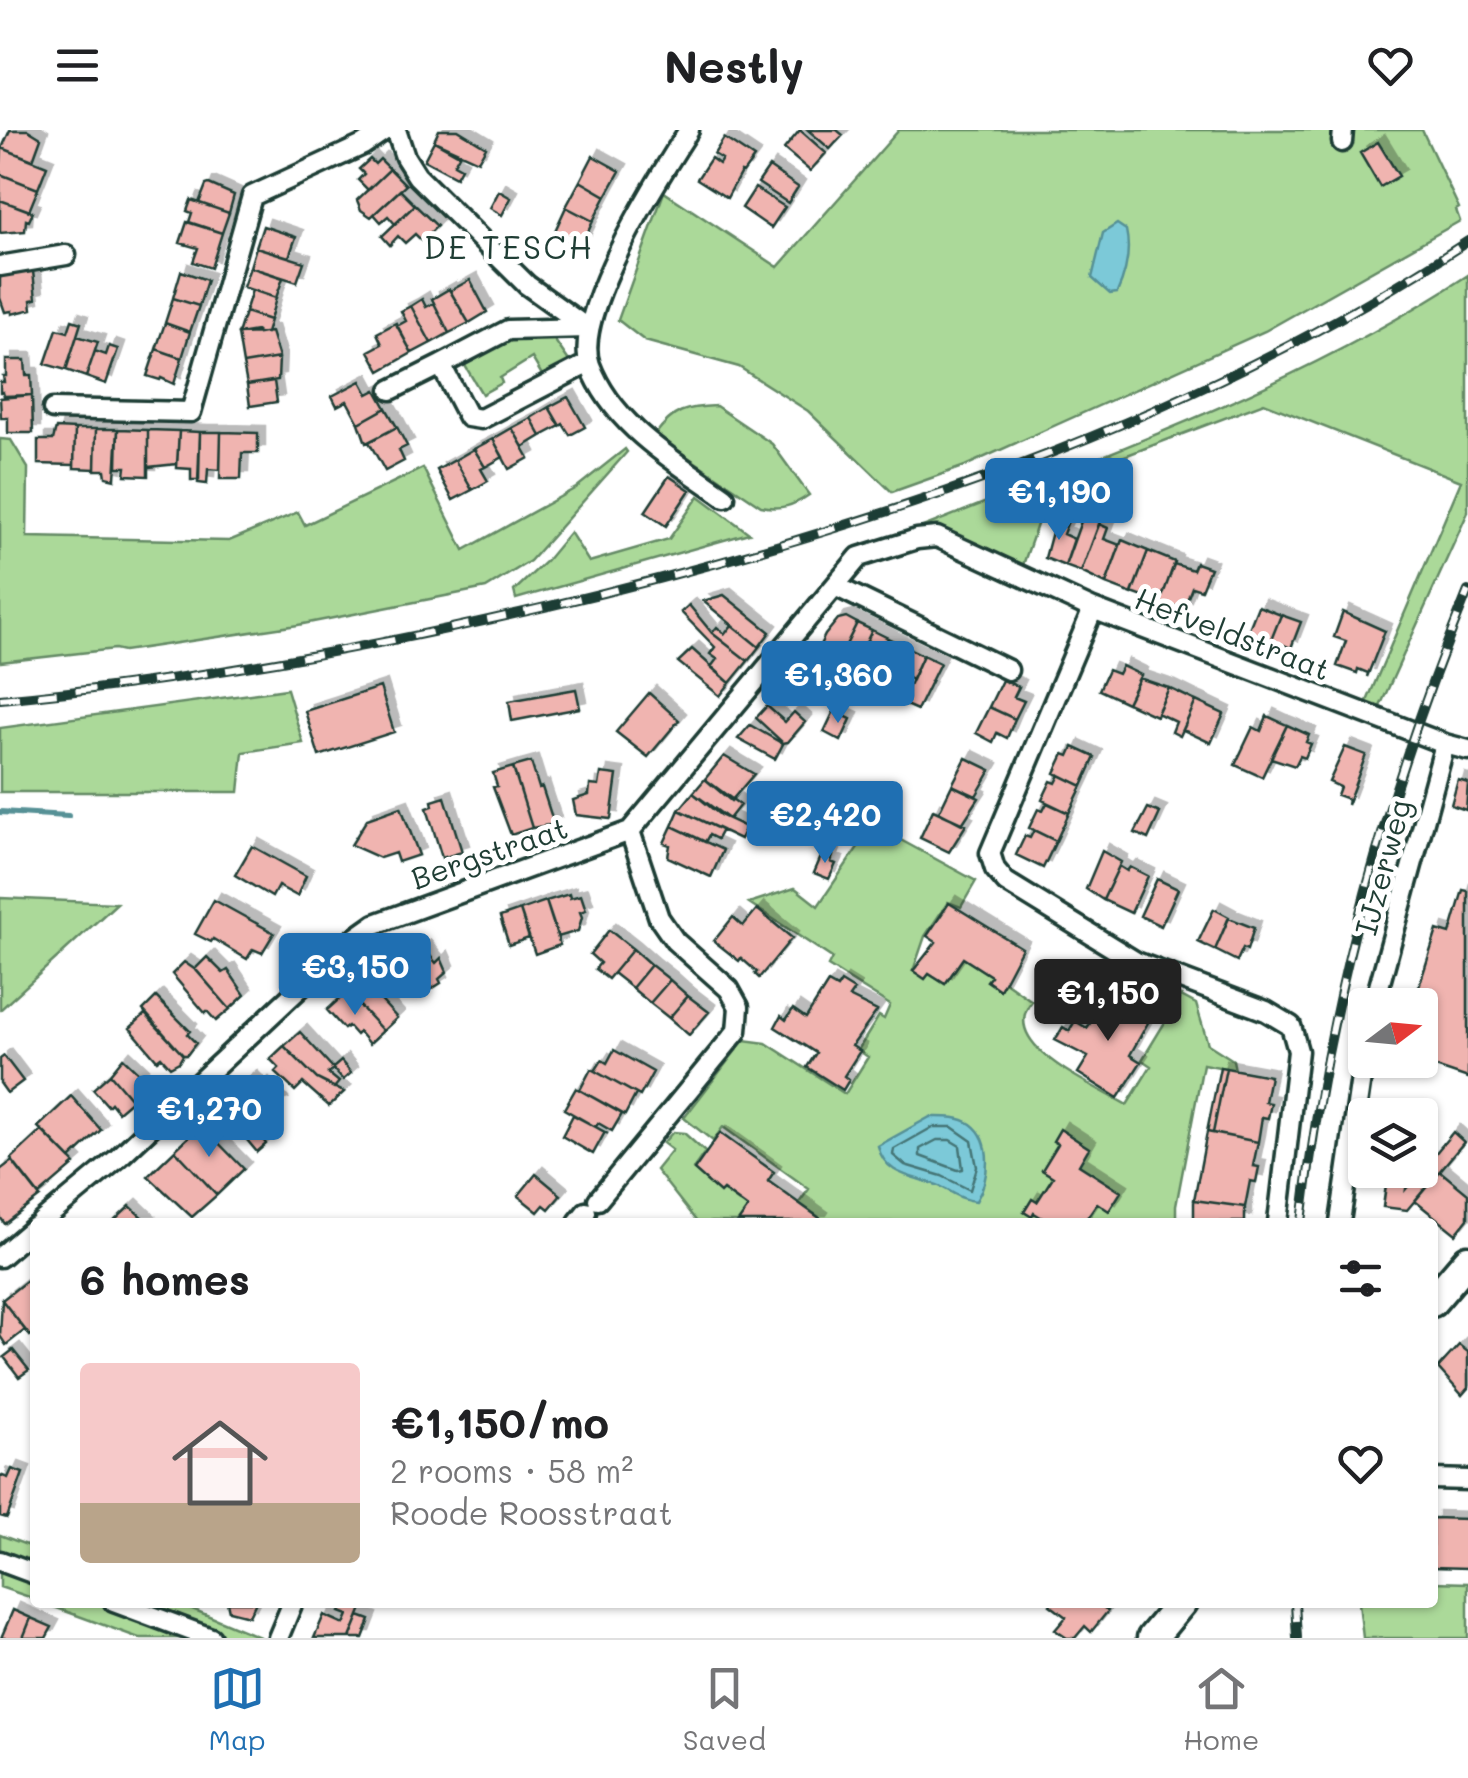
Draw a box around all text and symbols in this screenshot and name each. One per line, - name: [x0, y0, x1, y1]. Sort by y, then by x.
- text: Nestly: [664, 36, 804, 94]
- icon: menu: [50, 38, 105, 93]
- icon: heart: [1363, 38, 1418, 93]
- district label: DE TESCH: [424, 225, 594, 267]
- pin: €1,190: [978, 458, 1140, 543]
- text: €1,190: [1007, 469, 1111, 511]
- street label: Hefveldstraat: [1130, 577, 1336, 689]
- pin: €1,360: [757, 641, 919, 726]
- text: €1,360: [783, 652, 893, 694]
- pin: €2,420: [744, 781, 906, 866]
- text: €2,420: [769, 792, 881, 834]
- street label: IJzerweg: [1345, 795, 1419, 939]
- street label: Bergstraat: [405, 807, 573, 897]
- pin: €3,150: [274, 933, 436, 1018]
- text: €3,150: [301, 944, 409, 986]
- pin: €1,150: [1027, 959, 1189, 1044]
- text: €1,150: [1056, 970, 1160, 1012]
- north arrow: [1348, 988, 1438, 1078]
- map controls: [1348, 988, 1438, 1188]
- pin: €1,270: [128, 1075, 290, 1160]
- text: €1,270: [156, 1086, 262, 1128]
- button: layers: [1348, 1098, 1438, 1188]
- text: 6 homes: [80, 1251, 250, 1306]
- icon: filters: [1333, 1251, 1388, 1306]
- text: €1,150/mo: [390, 1394, 609, 1449]
- icon: home: [160, 1403, 280, 1523]
- icon: heart: [1333, 1436, 1388, 1491]
- text: 2 rooms · 58 m²: [390, 1449, 633, 1491]
- text: Roode Roosstraat: [390, 1491, 672, 1533]
- tab: Map: [209, 1661, 266, 1757]
- tab: Saved: [683, 1661, 766, 1757]
- tab: Home: [1183, 1661, 1259, 1757]

